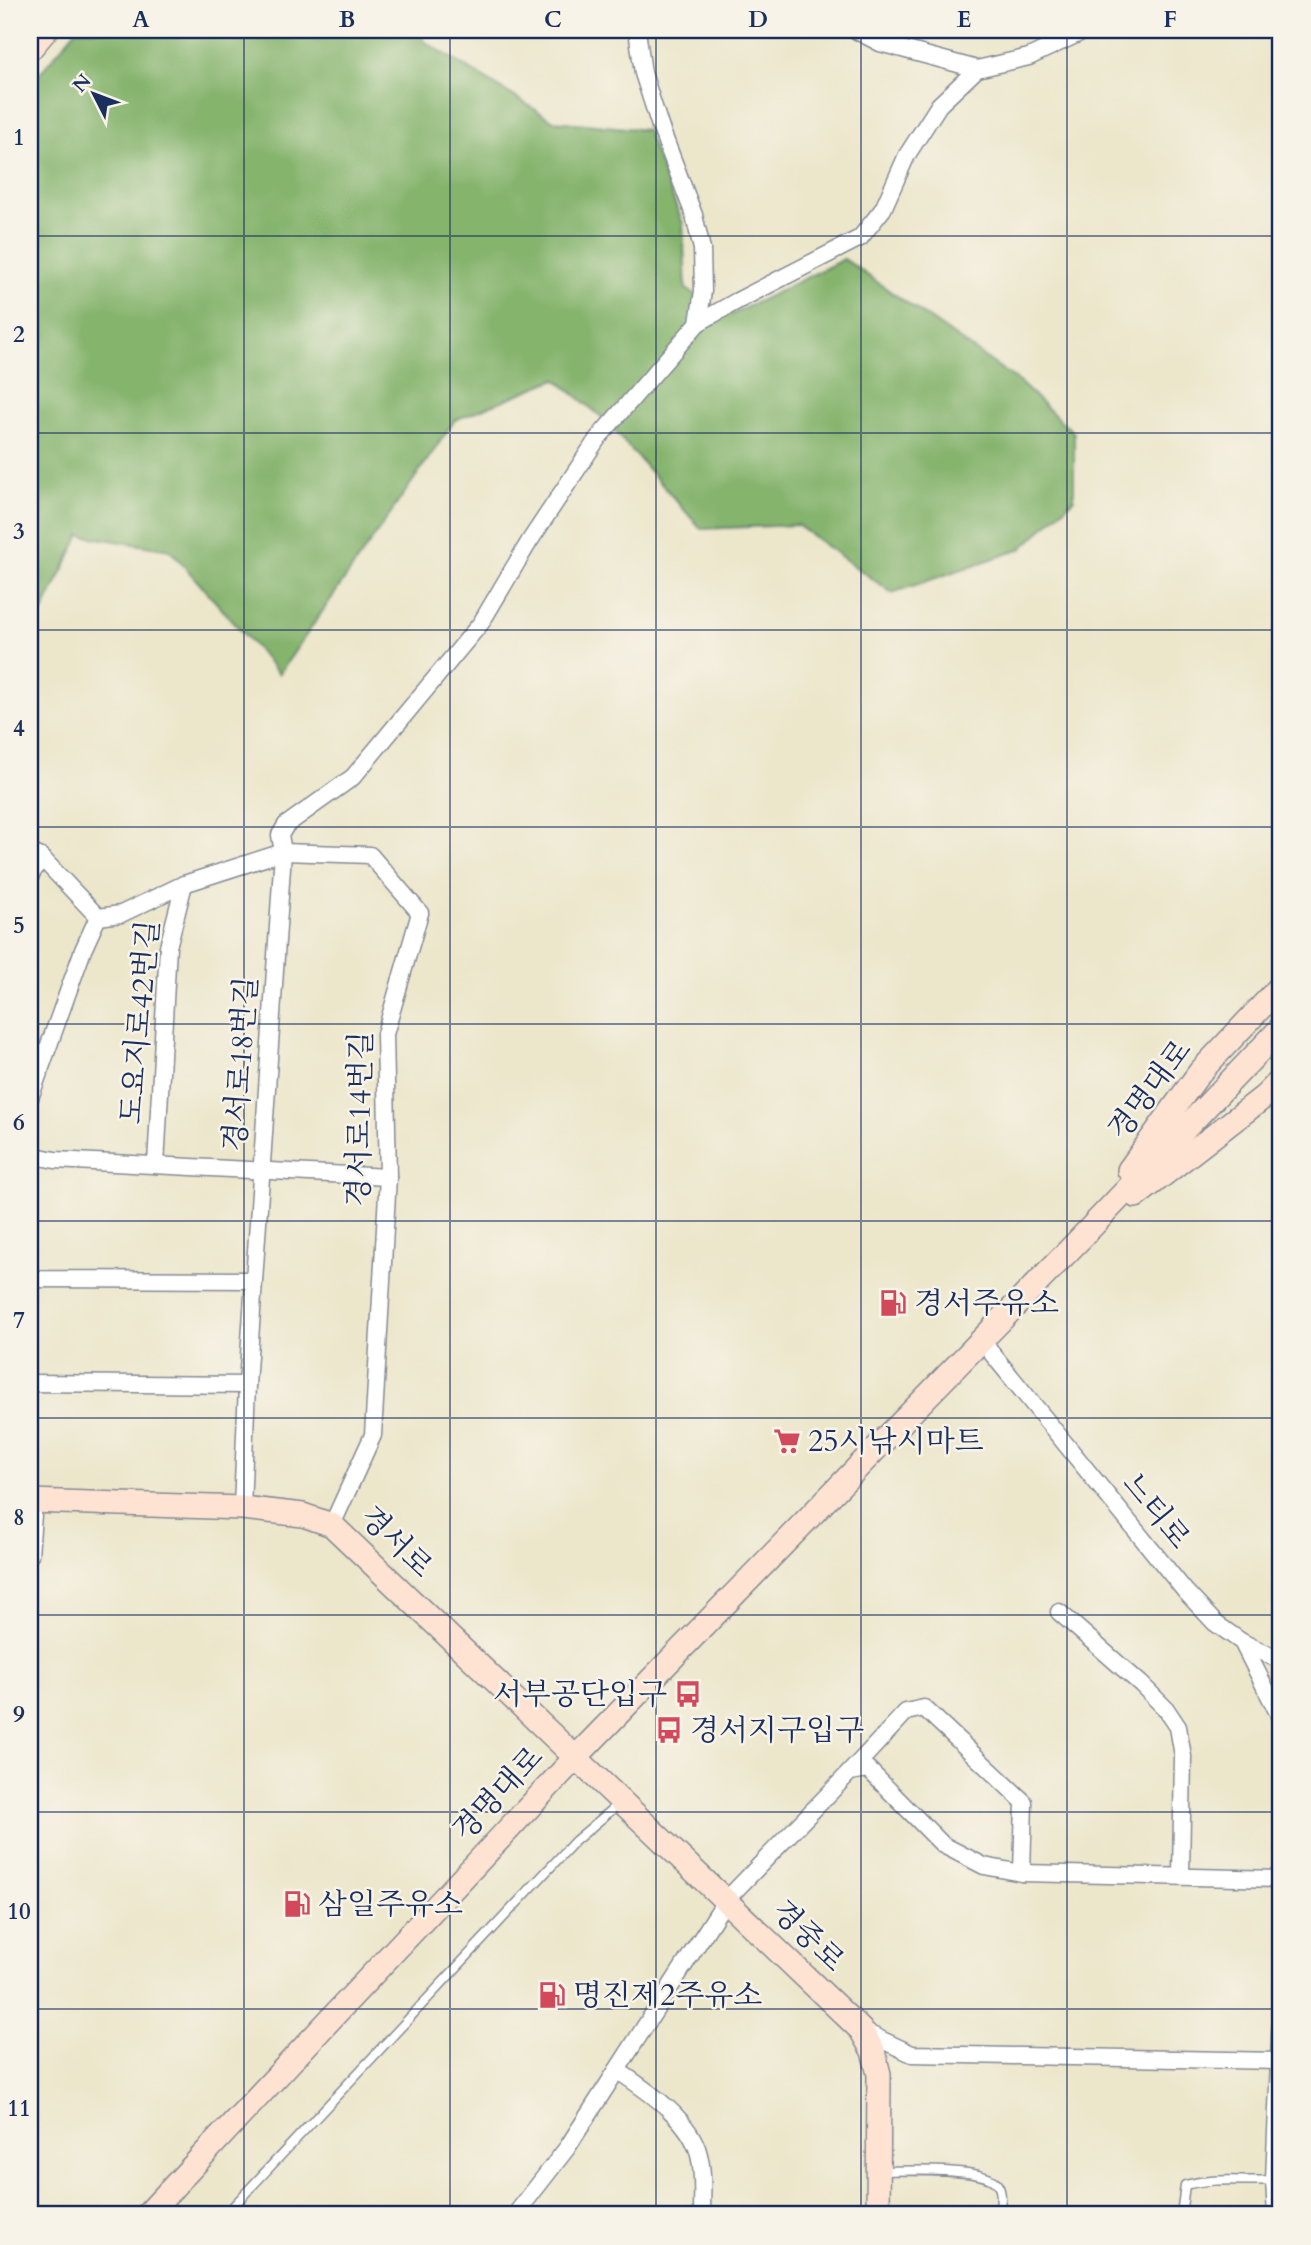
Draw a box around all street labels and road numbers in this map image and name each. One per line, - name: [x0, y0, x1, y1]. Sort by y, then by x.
- street label: 도요지로42번길: [111, 918, 169, 1126]
- street label: 경서로18번길: [214, 975, 268, 1153]
- street label: 경서로14번길: [338, 1031, 382, 1207]
- street label: 경명대로: [1099, 1031, 1201, 1149]
- street label: 느티로: [1113, 1464, 1199, 1558]
- street label: 경서로: [350, 1497, 442, 1587]
- street label: 경명대로: [443, 1738, 553, 1850]
- street label: 경중로: [762, 1891, 854, 1981]

